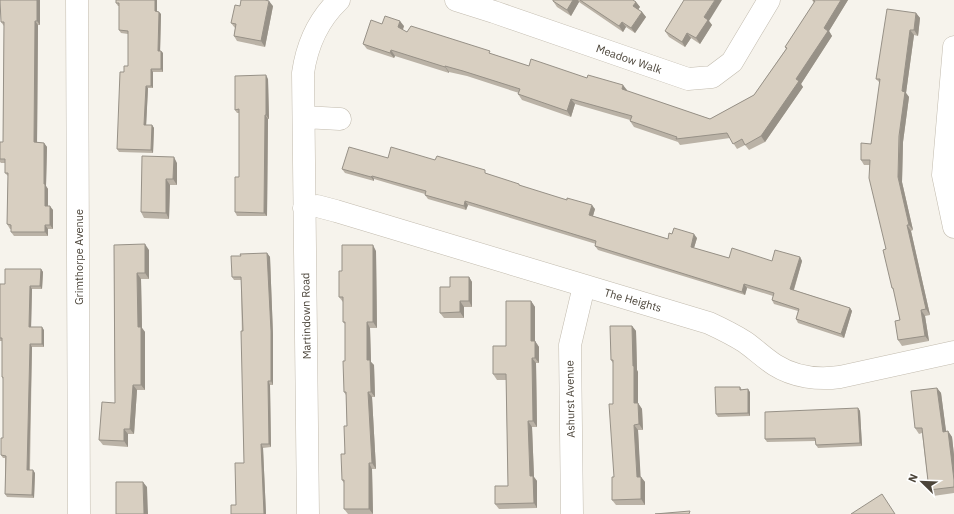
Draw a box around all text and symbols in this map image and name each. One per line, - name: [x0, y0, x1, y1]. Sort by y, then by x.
- street label: Meadow Walk: [594, 41, 664, 77]
- street label: Grimthorpe Avenue: [72, 209, 86, 305]
- street label: Martindown Road: [298, 272, 314, 360]
- street label: The Heights: [603, 285, 663, 315]
- street label: Ashurst Avenue: [562, 360, 578, 438]
- north arrow: [902, 462, 942, 502]
- text: N: [905, 472, 921, 484]

